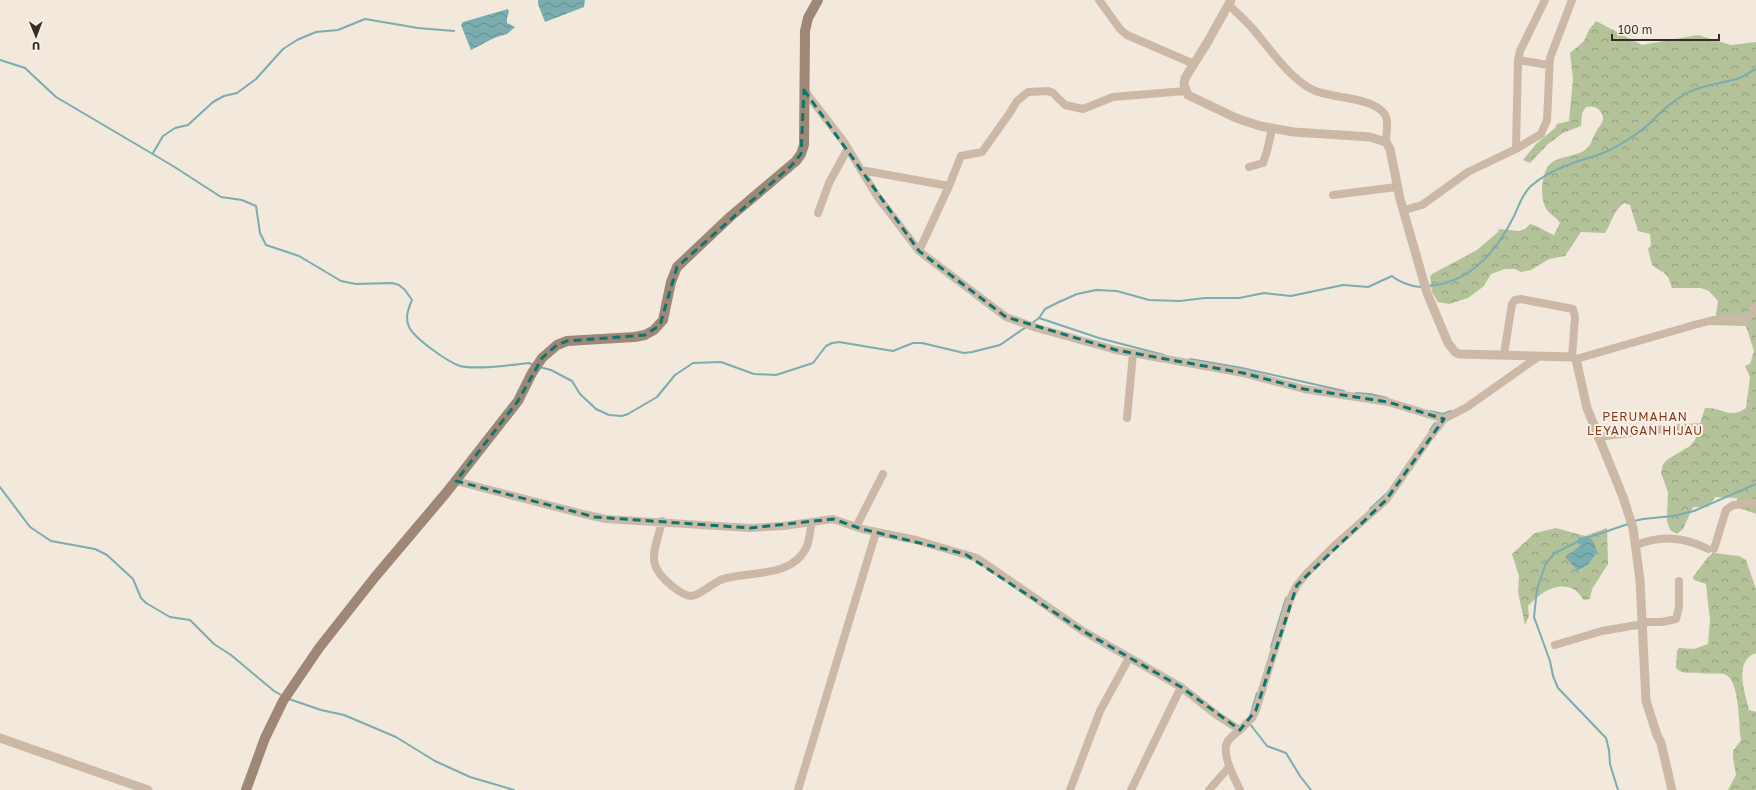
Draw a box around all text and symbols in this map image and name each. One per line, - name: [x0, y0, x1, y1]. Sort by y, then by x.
- north arrow: [16, 16, 56, 56]
- scale bar: [1612, 16, 1719, 42]
- text: 100 m: [1618, 22, 1652, 37]
- text: U: [32, 40, 40, 53]
- district label: PERUMAHAN LEYANGAN HIJAU: [1587, 409, 1703, 438]

